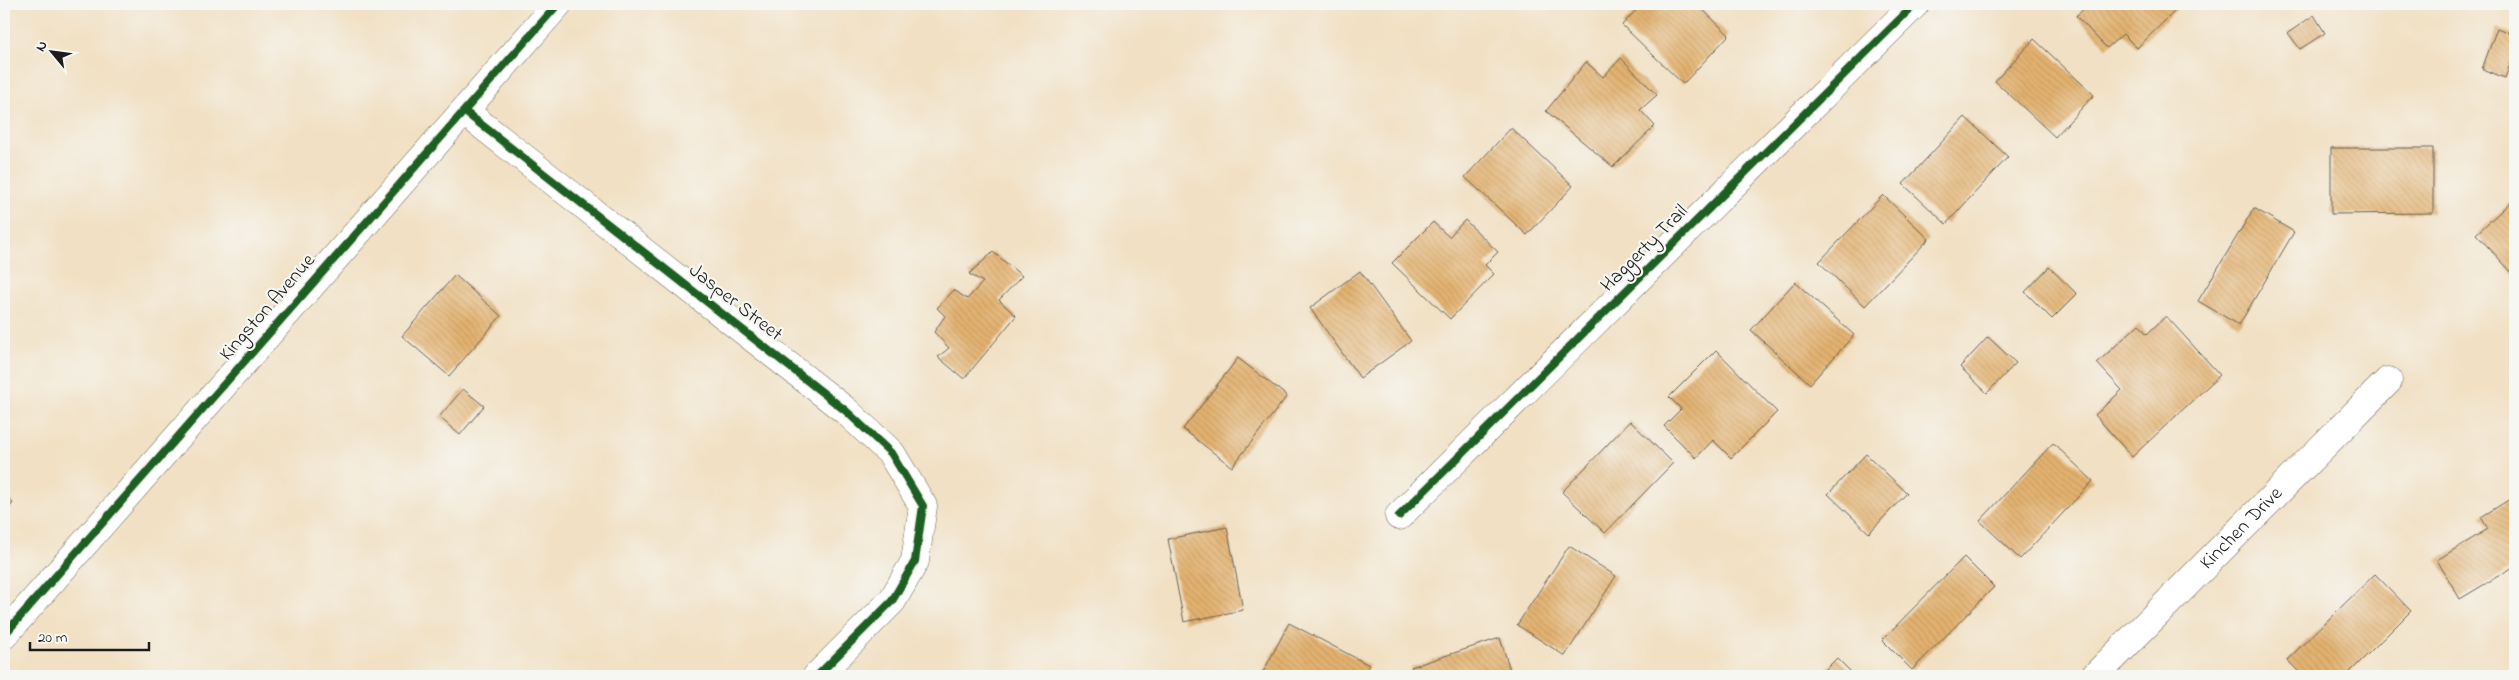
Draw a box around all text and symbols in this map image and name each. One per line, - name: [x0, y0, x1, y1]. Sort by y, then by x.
- north arrow: [28, 28, 78, 78]
- text: N: [30, 37, 53, 56]
- street label: Haggerty Trail: [1594, 198, 1696, 300]
- street label: Kingston Avenue: [213, 248, 324, 369]
- street label: Jasper Street: [682, 257, 788, 349]
- street label: Kinchen Drive: [2194, 480, 2290, 577]
- scale bar: [30, 620, 149, 652]
- text: 20 m: [38, 627, 68, 649]

